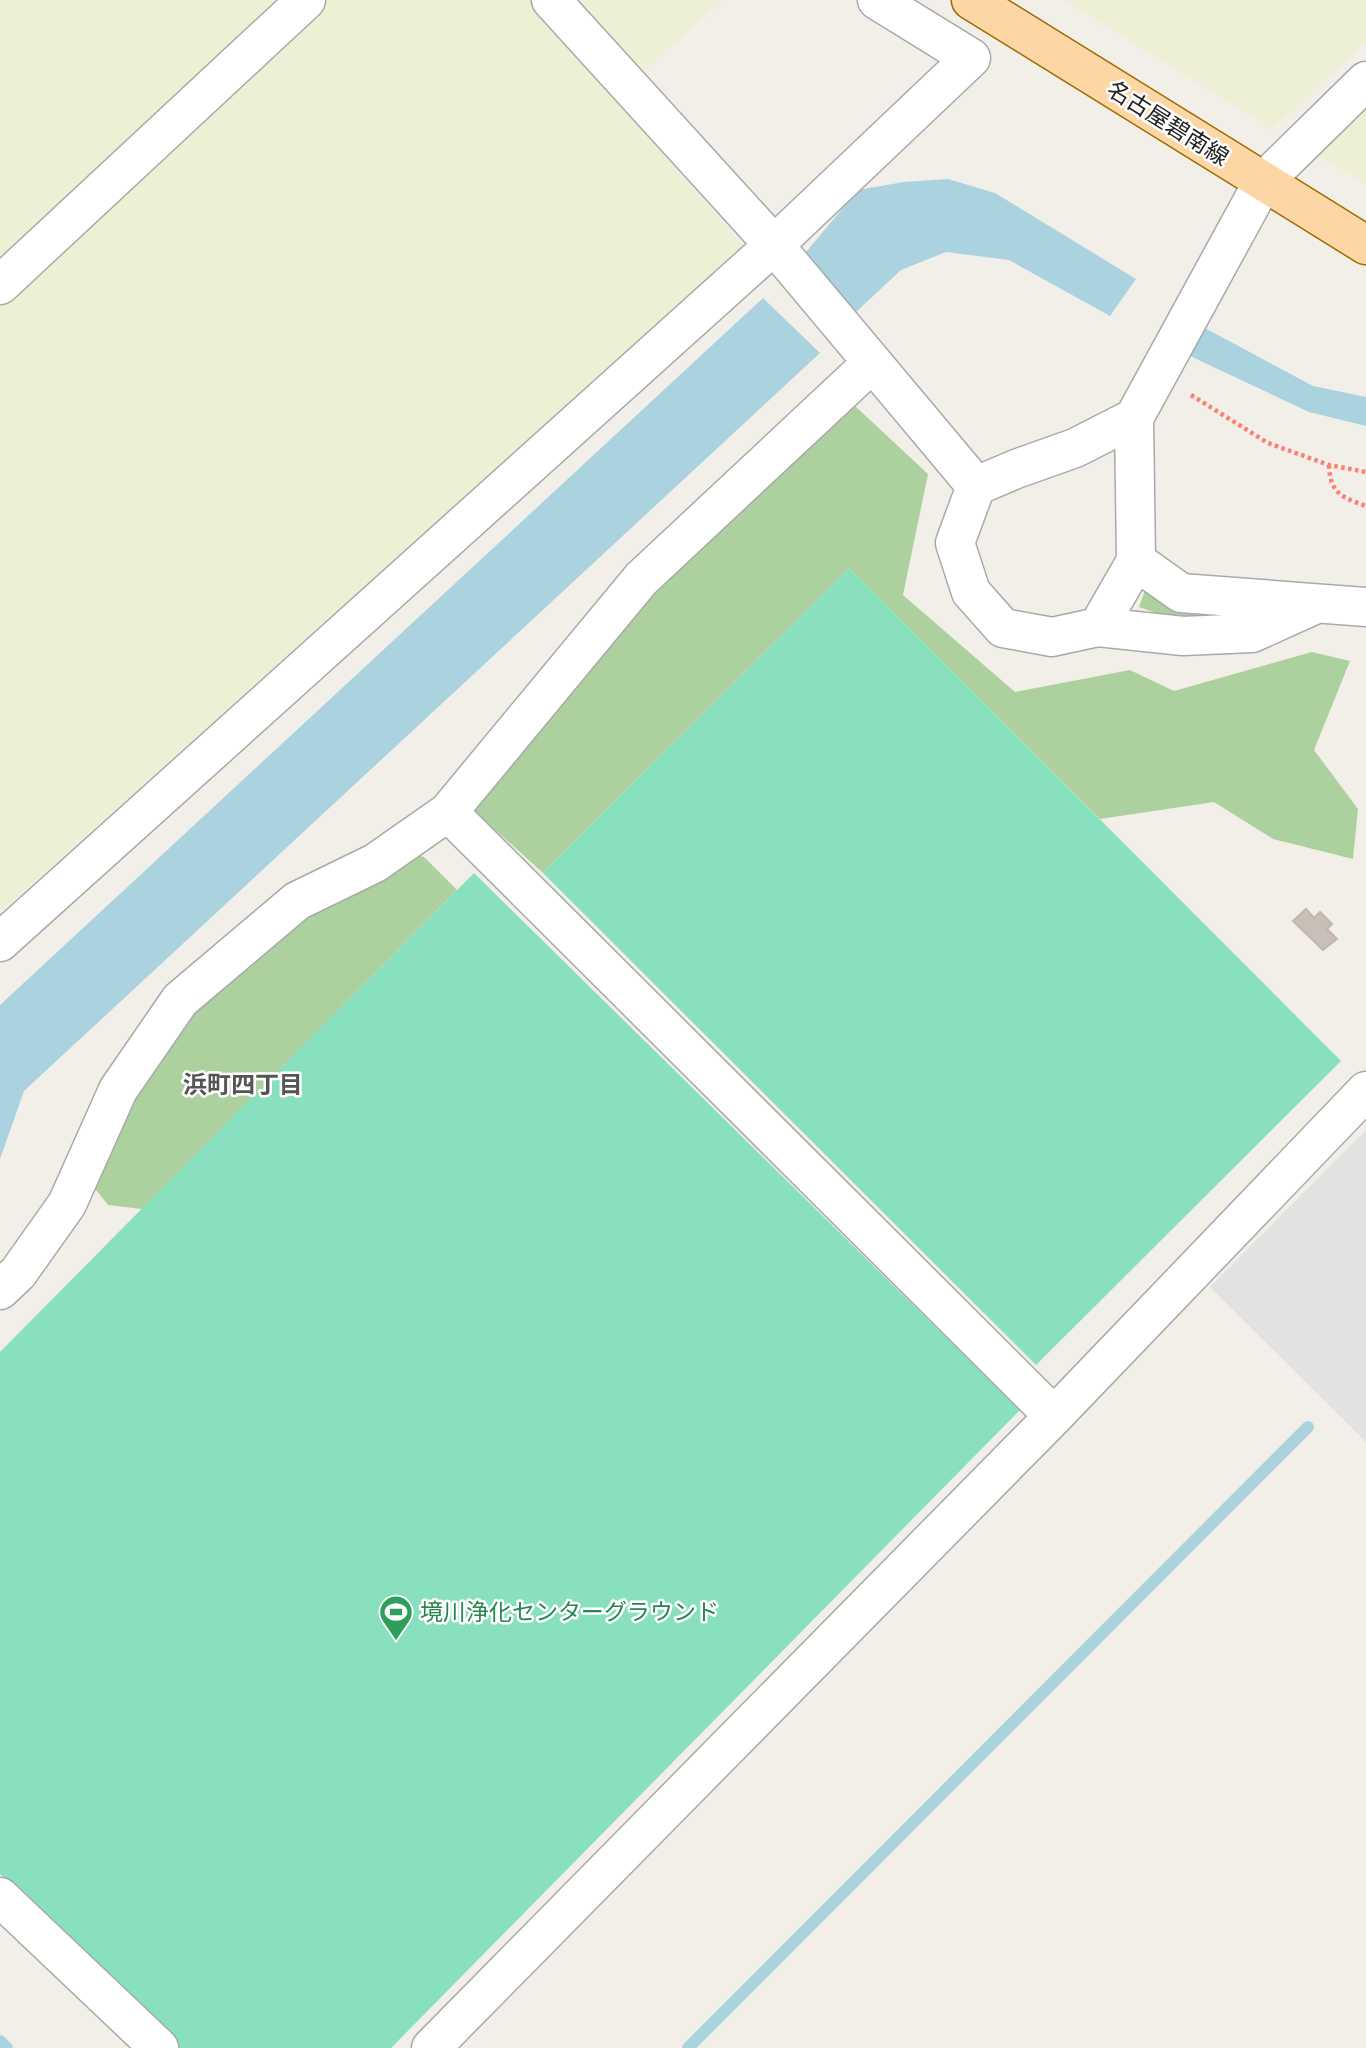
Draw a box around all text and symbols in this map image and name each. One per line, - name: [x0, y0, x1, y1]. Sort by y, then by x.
- street label: 名古屋碧南線: [1102, 75, 1233, 171]
- district label: 浜町四丁目: [183, 1071, 303, 1099]
- sports icon: 境川浄化センターグラウンド: [377, 1593, 415, 1642]
- place label: 境川浄化センターグラウンド: [420, 1599, 719, 1626]

